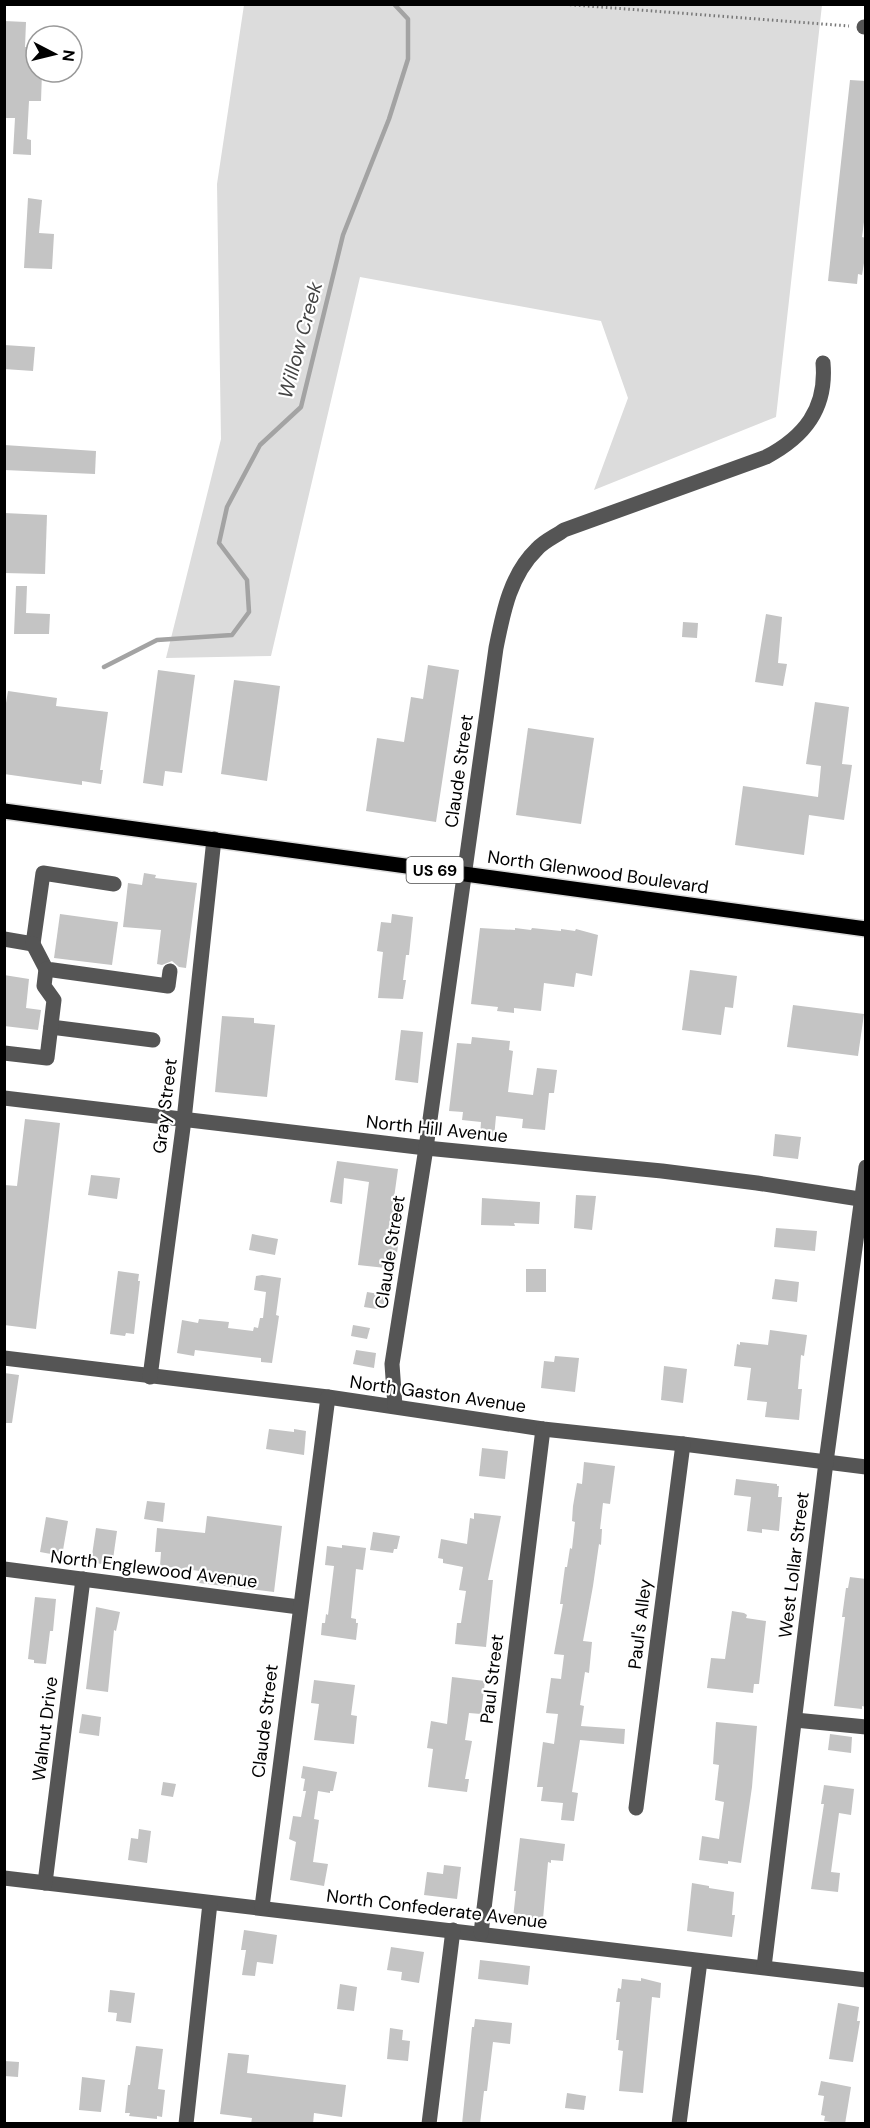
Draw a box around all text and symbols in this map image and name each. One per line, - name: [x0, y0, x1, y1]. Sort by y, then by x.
- north arrow: [24, 24, 84, 84]
- text: N: [57, 49, 80, 63]
- water label: Willow Creek: [272, 278, 328, 401]
- street label: Claude Street: [439, 713, 479, 829]
- street label: North Glenwood Boulevard: [486, 845, 710, 899]
- road number: US 69: [406, 857, 464, 883]
- street label: Gray Street: [147, 1057, 183, 1155]
- street label: North Hill Avenue: [365, 1110, 509, 1148]
- street label: Claude Street: [369, 1194, 411, 1310]
- street label: North Gaston Avenue: [348, 1370, 528, 1418]
- street label: West Lollar Street: [773, 1490, 815, 1640]
- street label: North Englewood Avenue: [49, 1544, 259, 1594]
- street label: Paul's Alley: [623, 1578, 657, 1670]
- street label: Paul Street: [475, 1633, 509, 1725]
- street label: Claude Street: [246, 1663, 284, 1779]
- street label: Walnut Drive: [27, 1675, 63, 1783]
- street label: North Confederate Avenue: [325, 1884, 549, 1934]

